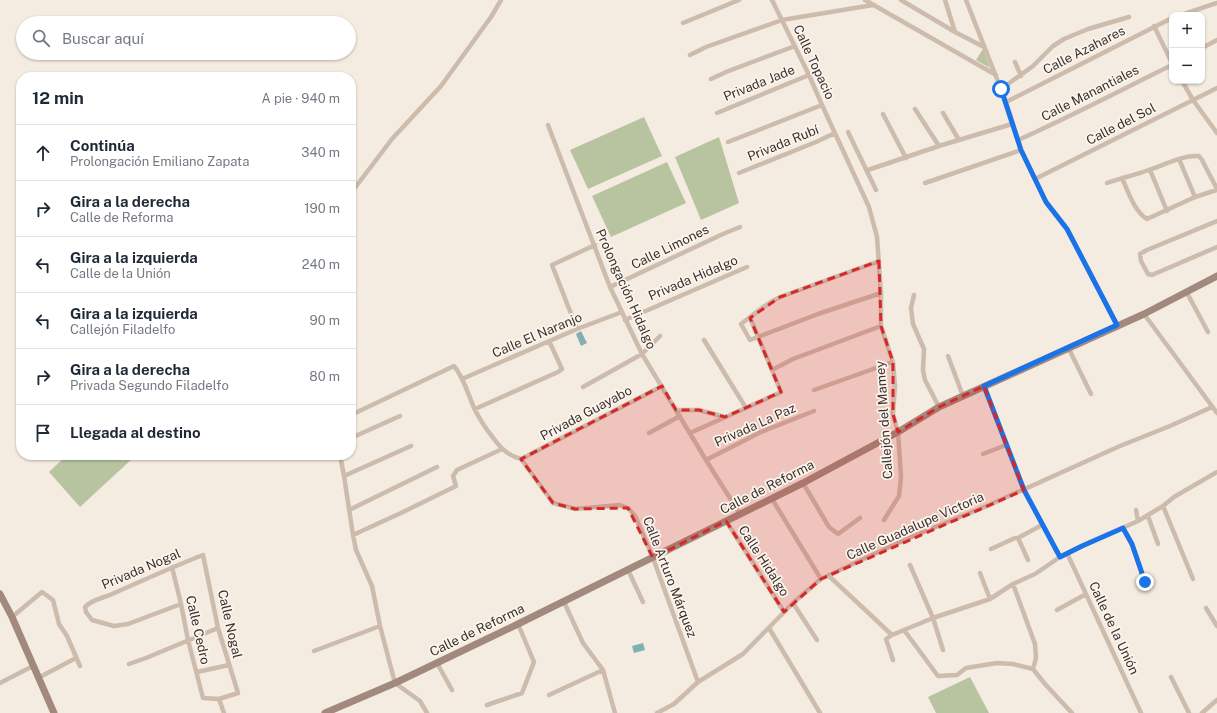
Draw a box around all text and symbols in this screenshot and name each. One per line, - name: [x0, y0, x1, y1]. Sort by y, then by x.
- map controls: [1169, 12, 1205, 84]
- button: +: [1169, 12, 1205, 48]
- search box: [16, 16, 356, 60]
- street label: Calle Topacio: [790, 22, 838, 102]
- street label: Calle Azahares: [1040, 23, 1128, 77]
- icon: search: [30, 27, 52, 49]
- text: Buscar aquí: [62, 30, 144, 47]
- button: −: [1169, 48, 1205, 84]
- street label: Privada Jade: [721, 62, 797, 104]
- street label: Calle Manantiales: [1039, 62, 1141, 124]
- route start: [992, 80, 1010, 98]
- text: 12 min: [32, 88, 84, 108]
- text: A pie · 940 m: [262, 91, 340, 106]
- street label: Calle del Sol: [1084, 100, 1158, 148]
- street label: Privada Rubí: [745, 122, 822, 164]
- text: Continúa: [70, 137, 135, 154]
- icon: ahead: [32, 142, 54, 164]
- text: 340 m: [301, 145, 340, 160]
- text: Prolongación Emiliano Zapata: [70, 154, 249, 169]
- text: Gira a la derecha: [70, 193, 190, 210]
- icon: right: [32, 198, 54, 220]
- text: 190 m: [304, 201, 340, 216]
- text: Calle de Reforma: [70, 210, 173, 225]
- street label: Calle Limones: [629, 222, 711, 272]
- street label: Prolongación Hidalgo: [593, 227, 659, 351]
- text: Gira a la izquierda: [70, 249, 198, 266]
- street label: Privada Hidalgo: [646, 252, 740, 304]
- icon: left: [32, 254, 54, 276]
- text: 240 m: [302, 257, 340, 272]
- text: Calle de la Unión: [70, 266, 171, 281]
- text: Gira a la izquierda: [70, 305, 198, 322]
- street label: Calle El Naranjo: [490, 309, 584, 361]
- icon: left: [32, 310, 54, 332]
- text: 90 m: [310, 313, 340, 328]
- text: Callejón Filadelfo: [70, 322, 175, 337]
- street label: Callejón del Mamey: [872, 360, 896, 480]
- text: Gira a la derecha: [70, 361, 190, 378]
- icon: right: [32, 366, 54, 388]
- text: 80 m: [309, 369, 340, 384]
- text: Privada Segundo Filadelfo: [70, 378, 229, 393]
- street label: Privada Guayabo: [538, 383, 634, 443]
- street label: Privada La Paz: [712, 400, 798, 450]
- icon: arrive: [32, 422, 54, 444]
- text: Llegada al destino: [70, 424, 201, 441]
- street label: Calle de Reforma: [717, 457, 817, 517]
- street label: Calle Guadalupe Victoria: [844, 489, 986, 563]
- street label: Calle Arturo Márquez: [640, 514, 700, 640]
- street label: Calle Hidalgo: [736, 523, 792, 599]
- street label: Privada Nogal: [99, 546, 183, 592]
- route end: [1136, 573, 1154, 591]
- street label: Calle de la Unión: [1086, 579, 1142, 677]
- street label: Calle Nogal: [215, 588, 245, 660]
- street label: Calle Cedro: [183, 594, 213, 666]
- street label: Calle de Reforma: [427, 601, 527, 659]

